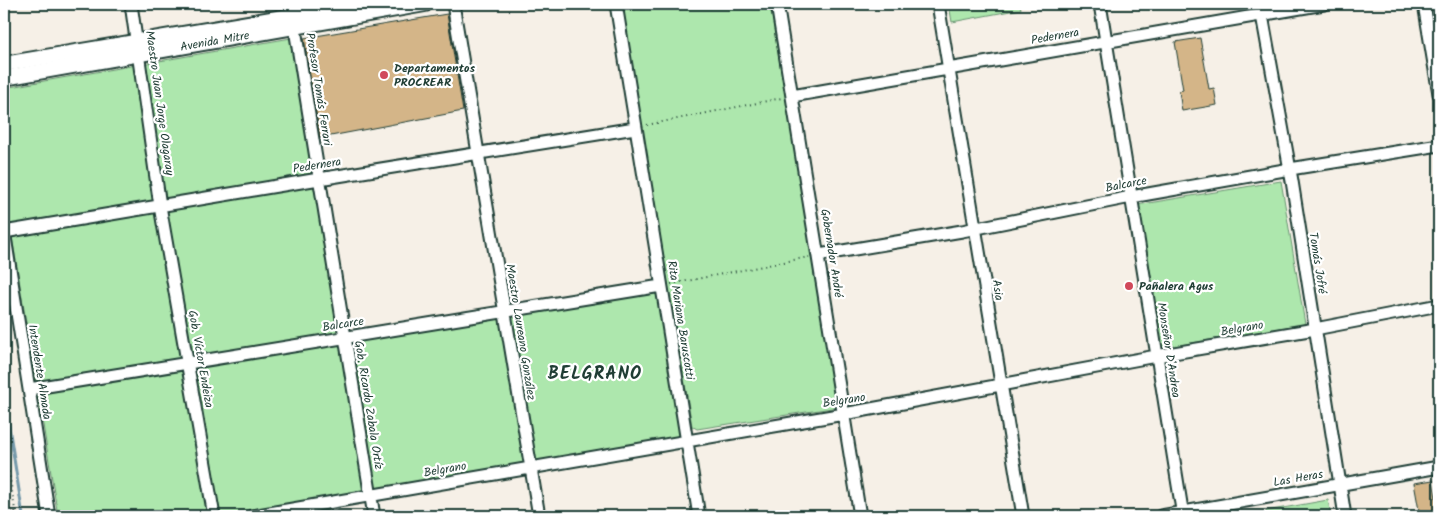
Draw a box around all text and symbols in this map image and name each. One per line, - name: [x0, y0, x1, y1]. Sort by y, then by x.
- street label: Pedernera: [1029, 23, 1081, 50]
- street label: Avenida Mitre: [179, 26, 251, 57]
- street label: Maestro Juan Jorge Olagaray: [140, 29, 179, 177]
- street label: Profesor Tomás Ferrari: [300, 31, 337, 148]
- place label: Departamentos PROCREAR: [394, 59, 476, 92]
- marker: Departamentos PROCREAR: [378, 69, 390, 81]
- street label: Pedernera: [292, 152, 343, 179]
- street label: Balcarce: [1104, 171, 1149, 198]
- street label: Gobernador André: [815, 207, 848, 300]
- street label: Tomás Jofré: [1303, 231, 1332, 296]
- street label: Rita Mariana Baruscotti: [662, 259, 699, 382]
- street label: Maestro Laureano González: [500, 263, 541, 402]
- place label: Pañalera Agus: [1139, 277, 1214, 296]
- street label: Asia: [986, 278, 1009, 302]
- marker: Pañalera Agus: [1123, 280, 1135, 292]
- street label: Monseñor D'Andrea: [1152, 301, 1186, 400]
- street label: Gob. Víctor Endeiza: [183, 309, 218, 410]
- street label: Balcarce: [321, 312, 366, 337]
- street label: Belgrano: [1219, 315, 1265, 342]
- street label: Intendente Almada: [23, 323, 56, 421]
- street label: Gob. Ricardo Zabala Ortíz: [349, 339, 388, 471]
- district label: BELGRANO: [548, 360, 642, 389]
- street label: Belgrano: [821, 388, 867, 413]
- street label: Belgrano: [422, 456, 468, 483]
- street label: Las Heras: [1272, 465, 1324, 492]

